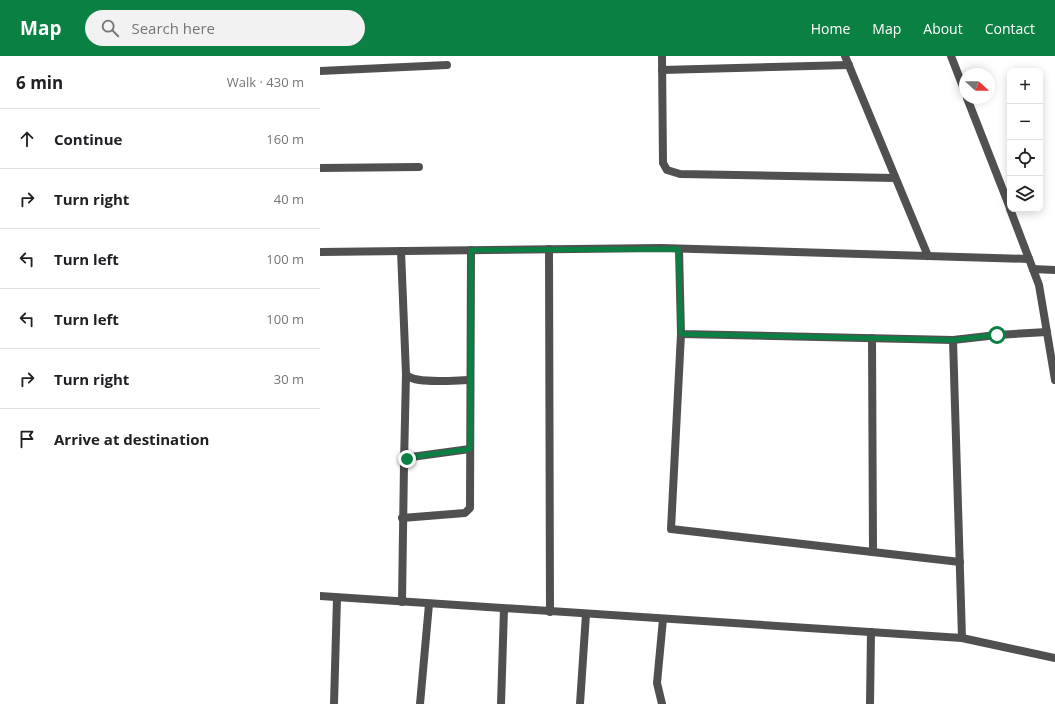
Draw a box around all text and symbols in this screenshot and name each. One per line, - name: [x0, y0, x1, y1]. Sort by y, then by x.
- search box: [85, 10, 365, 46]
- text: Map: [20, 15, 61, 41]
- icon: search: [99, 17, 121, 39]
- text: Search here: [131, 18, 215, 38]
- text: Home: [811, 19, 850, 38]
- text: Map: [872, 19, 901, 38]
- text: About: [923, 19, 963, 38]
- text: Contact: [985, 19, 1035, 38]
- north arrow: [959, 68, 995, 104]
- map controls: [1007, 68, 1043, 212]
- button: +: [1007, 68, 1043, 104]
- text: 6 min: [16, 71, 63, 94]
- text: Walk · 430 m: [227, 73, 304, 91]
- button: −: [1007, 104, 1043, 140]
- icon: ahead: [16, 128, 38, 150]
- text: Continue: [54, 129, 122, 149]
- text: 160 m: [266, 130, 304, 148]
- button: locate: [1007, 140, 1043, 176]
- button: layers: [1007, 176, 1043, 212]
- icon: right: [16, 188, 38, 210]
- text: Turn right: [54, 189, 129, 209]
- text: 40 m: [274, 190, 304, 208]
- icon: left: [16, 248, 38, 270]
- text: Turn left: [54, 249, 119, 269]
- text: 100 m: [266, 250, 304, 268]
- icon: left: [16, 308, 38, 330]
- text: Turn left: [54, 309, 119, 329]
- text: 100 m: [266, 310, 304, 328]
- route start: [988, 326, 1006, 344]
- icon: right: [16, 368, 38, 390]
- text: Turn right: [54, 369, 129, 389]
- text: 30 m: [274, 370, 304, 388]
- icon: arrive: [16, 428, 38, 450]
- text: Arrive at destination: [54, 429, 209, 449]
- route end: [398, 450, 416, 468]

